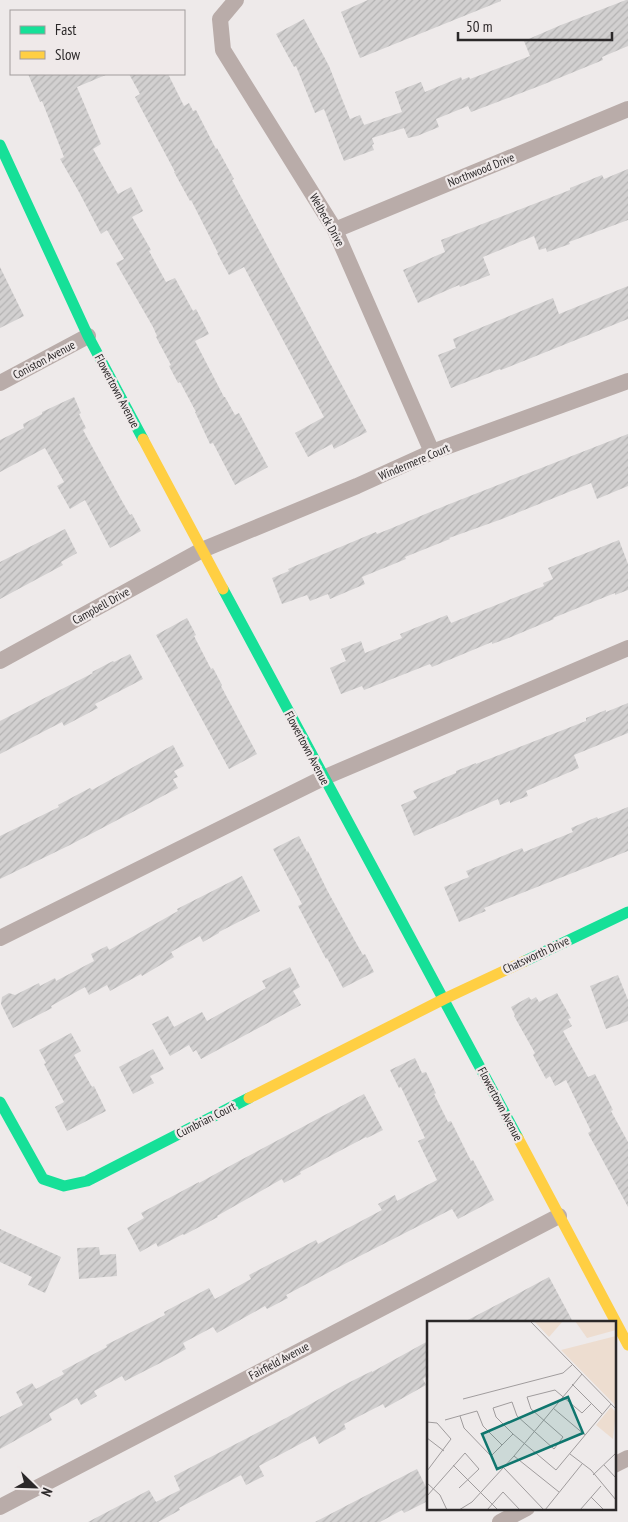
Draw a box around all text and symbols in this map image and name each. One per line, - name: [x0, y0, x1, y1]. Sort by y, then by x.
- legend: [10, 10, 185, 75]
- scale bar: [458, 10, 612, 42]
- text: 50 m: [466, 17, 492, 36]
- text: Fast: [55, 20, 76, 39]
- text: Slow: [55, 45, 80, 64]
- street label: Northwood Drive: [445, 149, 516, 190]
- street label: Welbeck Drive: [307, 191, 348, 249]
- street label: Coniston Avenue: [10, 337, 78, 382]
- street label: Flowertown Avenue: [92, 351, 143, 430]
- street label: Windermere Court: [376, 440, 452, 483]
- street label: Campbell Drive: [69, 584, 132, 627]
- street label: Flowertown Avenue: [282, 708, 333, 787]
- street label: Chatsworth Drive: [500, 933, 571, 976]
- street label: Flowertown Avenue: [475, 1064, 526, 1143]
- street label: Cumbrian Court: [174, 1098, 239, 1141]
- inset map: [427, 1321, 616, 1510]
- street label: Fairfield Avenue: [246, 1338, 312, 1383]
- north arrow: [10, 1462, 60, 1512]
- text: N: [37, 1485, 57, 1499]

